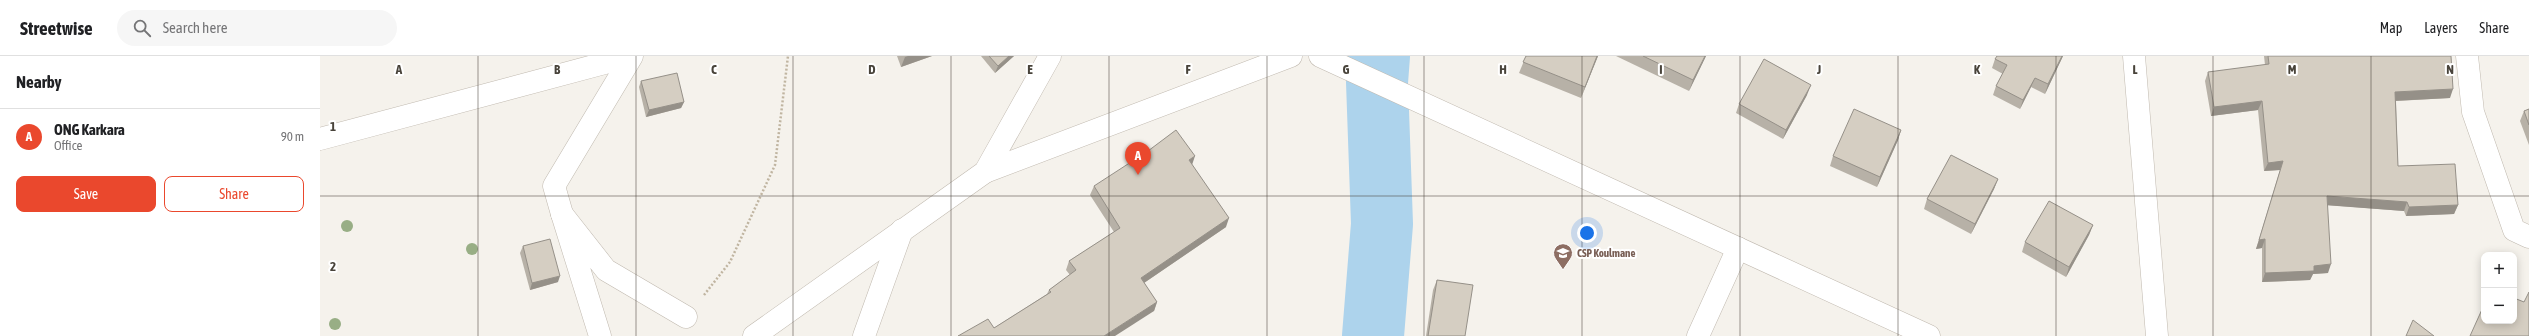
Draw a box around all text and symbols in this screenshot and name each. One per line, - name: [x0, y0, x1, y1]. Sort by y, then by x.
- search box: [117, 10, 397, 46]
- text: Streetwise: [20, 17, 93, 39]
- icon: search: [131, 17, 153, 39]
- text: Search here: [163, 19, 227, 36]
- text: Map: [2380, 20, 2402, 36]
- text: Layers: [2424, 20, 2457, 36]
- text: Share: [2479, 20, 2509, 36]
- text: A: [395, 62, 403, 77]
- text: B: [554, 62, 561, 77]
- text: C: [711, 62, 717, 77]
- text: D: [868, 62, 876, 77]
- text: E: [1027, 62, 1033, 77]
- text: F: [1185, 62, 1191, 77]
- text: G: [1343, 62, 1350, 77]
- text: H: [1499, 62, 1507, 77]
- text: I: [1659, 62, 1663, 77]
- text: J: [1816, 62, 1821, 77]
- text: K: [1974, 62, 1981, 77]
- text: L: [2132, 62, 2138, 77]
- text: M: [2288, 62, 2297, 77]
- text: N: [2446, 62, 2454, 77]
- text: Nearby: [16, 72, 62, 92]
- text: 1: [330, 119, 336, 134]
- text: ONG Karkara: [54, 121, 125, 138]
- text: A: [26, 129, 32, 144]
- text: 90 m: [281, 129, 304, 144]
- text: Office: [54, 138, 82, 153]
- pin: A: [1125, 142, 1151, 175]
- button: Save: [16, 176, 156, 212]
- button: Share: [164, 176, 304, 212]
- your location: [1577, 223, 1597, 243]
- school or university icon: CSP Koulmane: [1552, 242, 1574, 270]
- place label: CSP Koulmane: [1577, 247, 1635, 259]
- map controls: [2481, 252, 2517, 324]
- button: +: [2481, 252, 2517, 288]
- text: 2: [330, 259, 336, 274]
- button: −: [2481, 288, 2517, 324]

